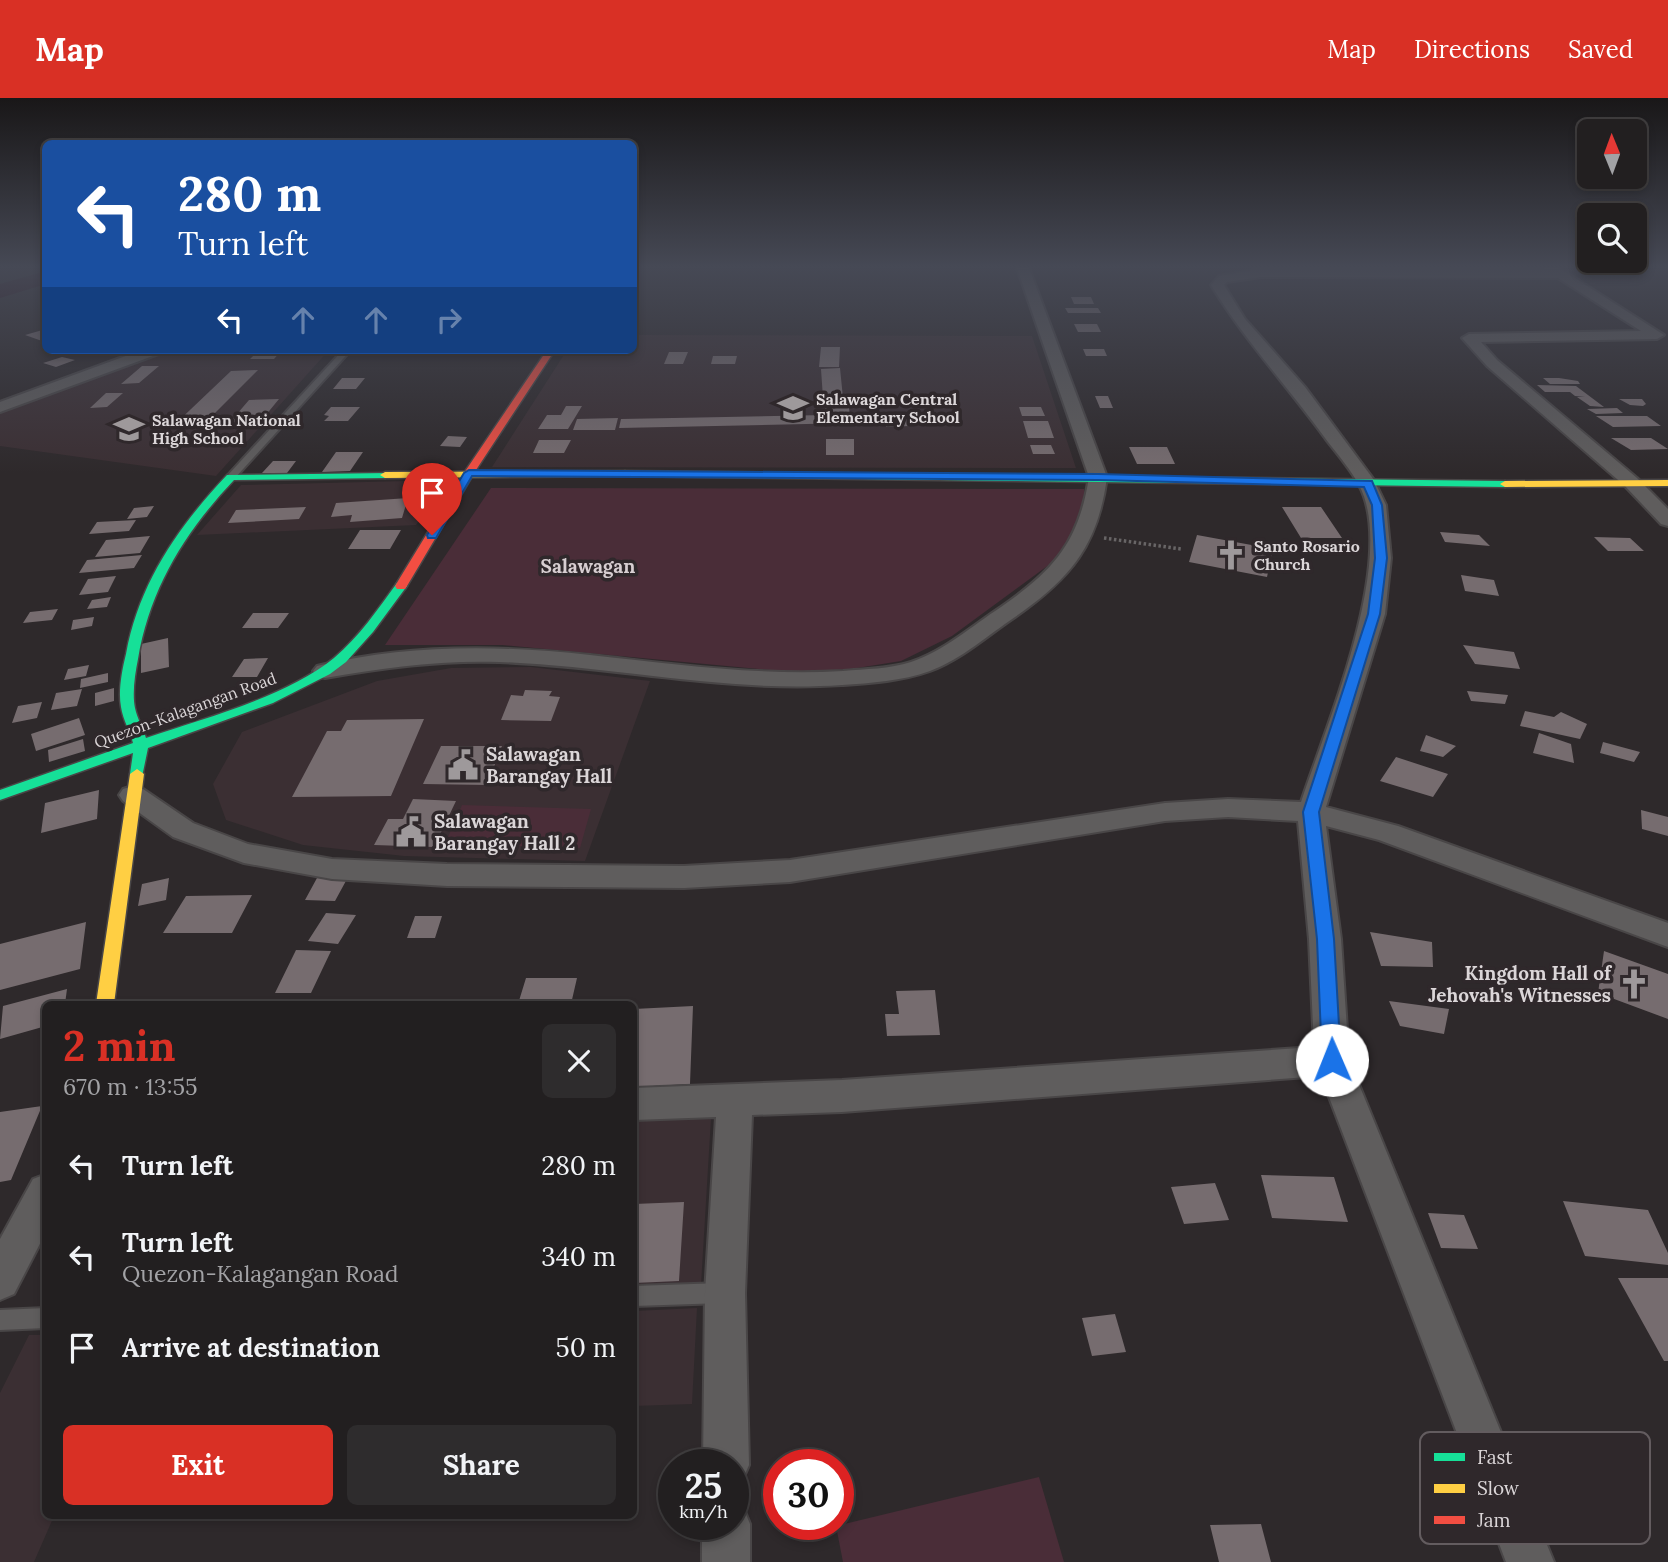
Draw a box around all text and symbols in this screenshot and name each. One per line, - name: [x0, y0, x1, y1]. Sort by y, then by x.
- text: Map: [35, 28, 104, 70]
- text: Map: [1327, 34, 1376, 65]
- text: Directions: [1414, 34, 1530, 65]
- text: Saved: [1568, 34, 1633, 65]
- north arrow: [1577, 119, 1647, 189]
- map controls: [1577, 119, 1647, 273]
- text: 280 m: [178, 162, 321, 224]
- icon: left: [63, 168, 154, 259]
- button: search: [1577, 203, 1647, 273]
- text: Turn left: [178, 223, 308, 264]
- icon: left: [211, 301, 249, 339]
- icon: ahead: [284, 301, 322, 339]
- icon: ahead: [357, 301, 395, 339]
- icon: right: [430, 301, 468, 339]
- place label: Salawagan Central Elementary School: [816, 389, 960, 427]
- school or university icon: Salawagan Central Elementary School: [776, 391, 810, 425]
- place label: Salawagan National High School: [152, 410, 301, 448]
- school or university icon: Salawagan National High School: [112, 412, 146, 446]
- pin: [402, 463, 462, 535]
- icon: arrive: [413, 474, 451, 512]
- place label: Santo Rosario Church: [1254, 536, 1360, 574]
- church icon: Santo Rosario Church: [1214, 538, 1248, 572]
- district label: Salawagan: [541, 554, 635, 578]
- street label: Quezon-Kalagangan Road: [91, 668, 279, 752]
- place label: Salawagan Barangay Hall: [486, 742, 612, 788]
- public building icon: Salawagan Barangay Hall: [446, 748, 480, 782]
- place label: Salawagan Barangay Hall 2: [434, 809, 575, 855]
- public building icon: Salawagan Barangay Hall 2: [394, 815, 428, 849]
- place label: Kingdom Hall of Jehovah's Witnesses: [1428, 961, 1613, 1007]
- church icon: Kingdom Hall of Jehovah's Witnesses: [1617, 967, 1651, 1001]
- text: 2 min: [63, 1019, 176, 1073]
- position arrow: [1295, 1023, 1369, 1097]
- button: close: [542, 1024, 616, 1098]
- text: 670 m · 13:55: [63, 1072, 197, 1101]
- icon: left: [63, 1147, 101, 1185]
- text: Turn left: [122, 1149, 233, 1182]
- text: 280 m: [541, 1149, 616, 1182]
- text: Turn left: [122, 1226, 233, 1259]
- icon: left: [63, 1238, 101, 1276]
- text: 340 m: [541, 1240, 616, 1273]
- text: Quezon-Kalagangan Road: [122, 1259, 399, 1288]
- icon: arrive: [63, 1329, 101, 1367]
- text: Arrive at destination: [122, 1331, 380, 1364]
- text: 50 m: [556, 1331, 616, 1364]
- button: Exit: [63, 1425, 333, 1505]
- button: Share: [347, 1425, 616, 1505]
- legend: [1420, 1432, 1650, 1544]
- text: Fast: [1477, 1445, 1513, 1469]
- speed limit sign: 30: [763, 1449, 854, 1540]
- text: 25: [685, 1463, 722, 1508]
- text: Slow: [1477, 1476, 1520, 1500]
- text: km/h: [679, 1500, 728, 1523]
- text: Jam: [1476, 1508, 1511, 1532]

